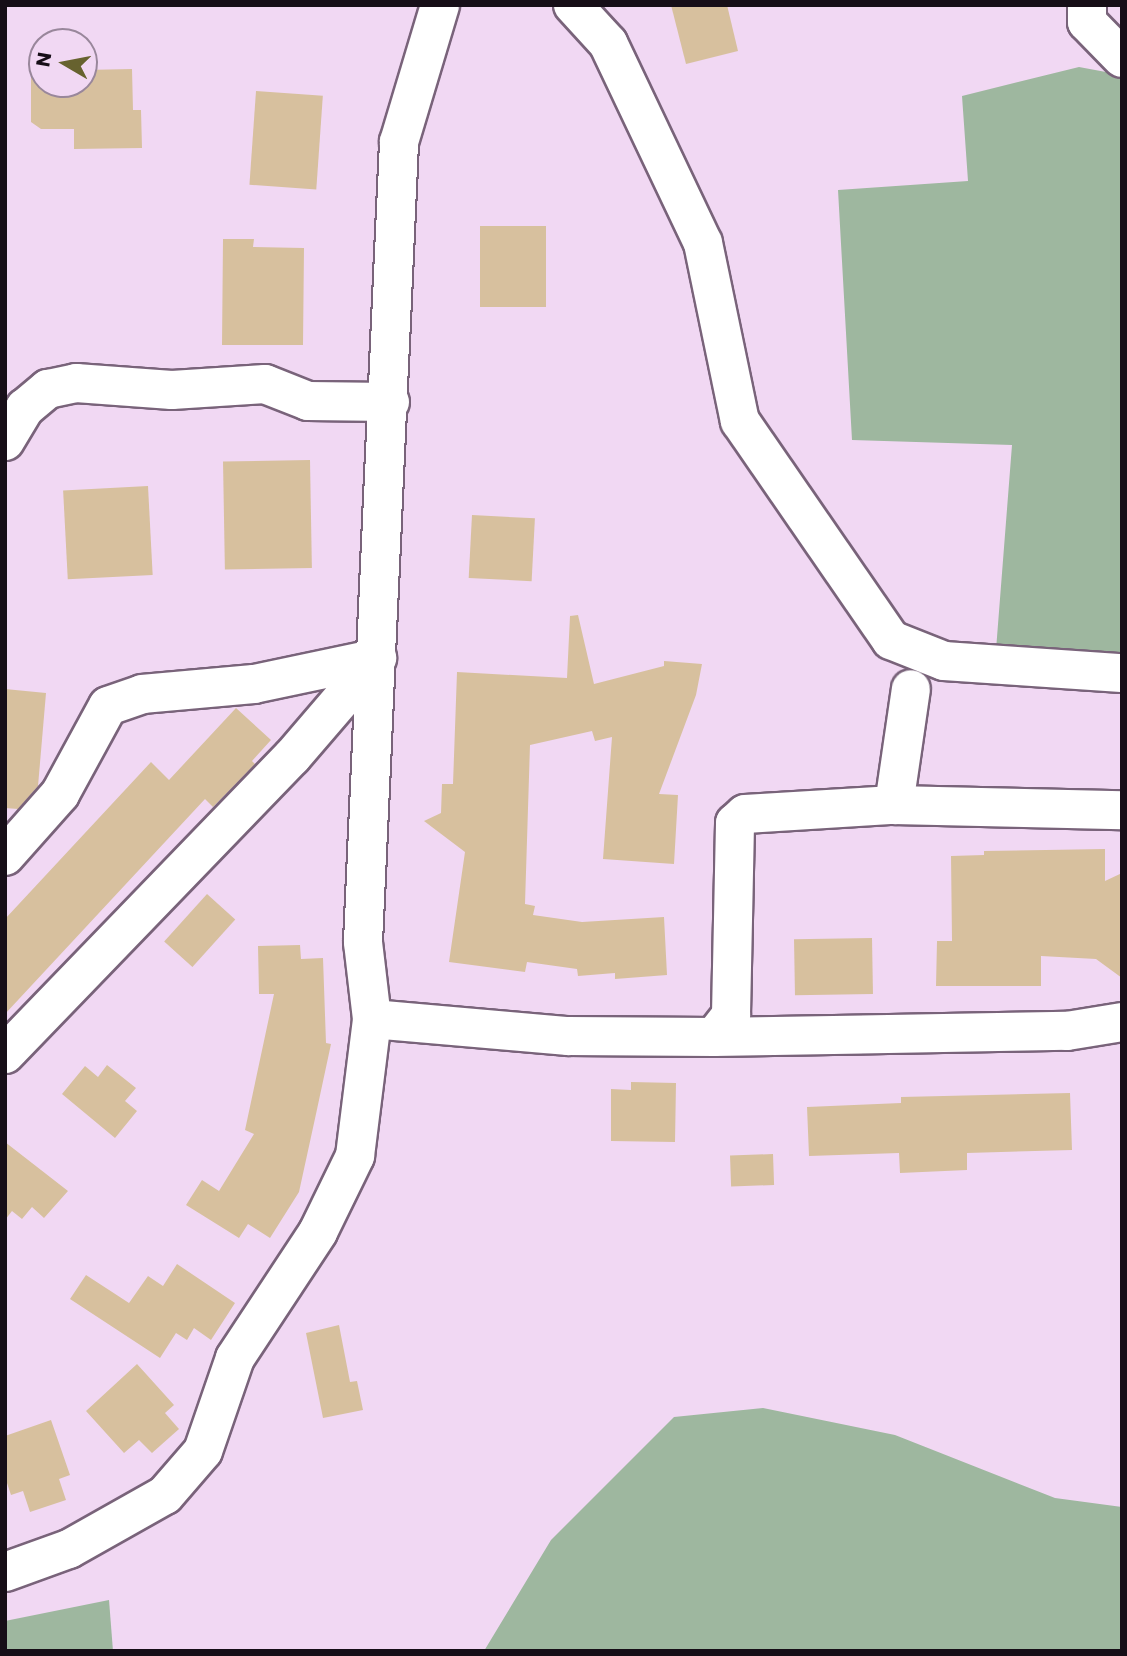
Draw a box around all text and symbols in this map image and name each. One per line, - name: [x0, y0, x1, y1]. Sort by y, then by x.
- north arrow: [28, 28, 98, 98]
- text: N: [29, 50, 58, 69]

